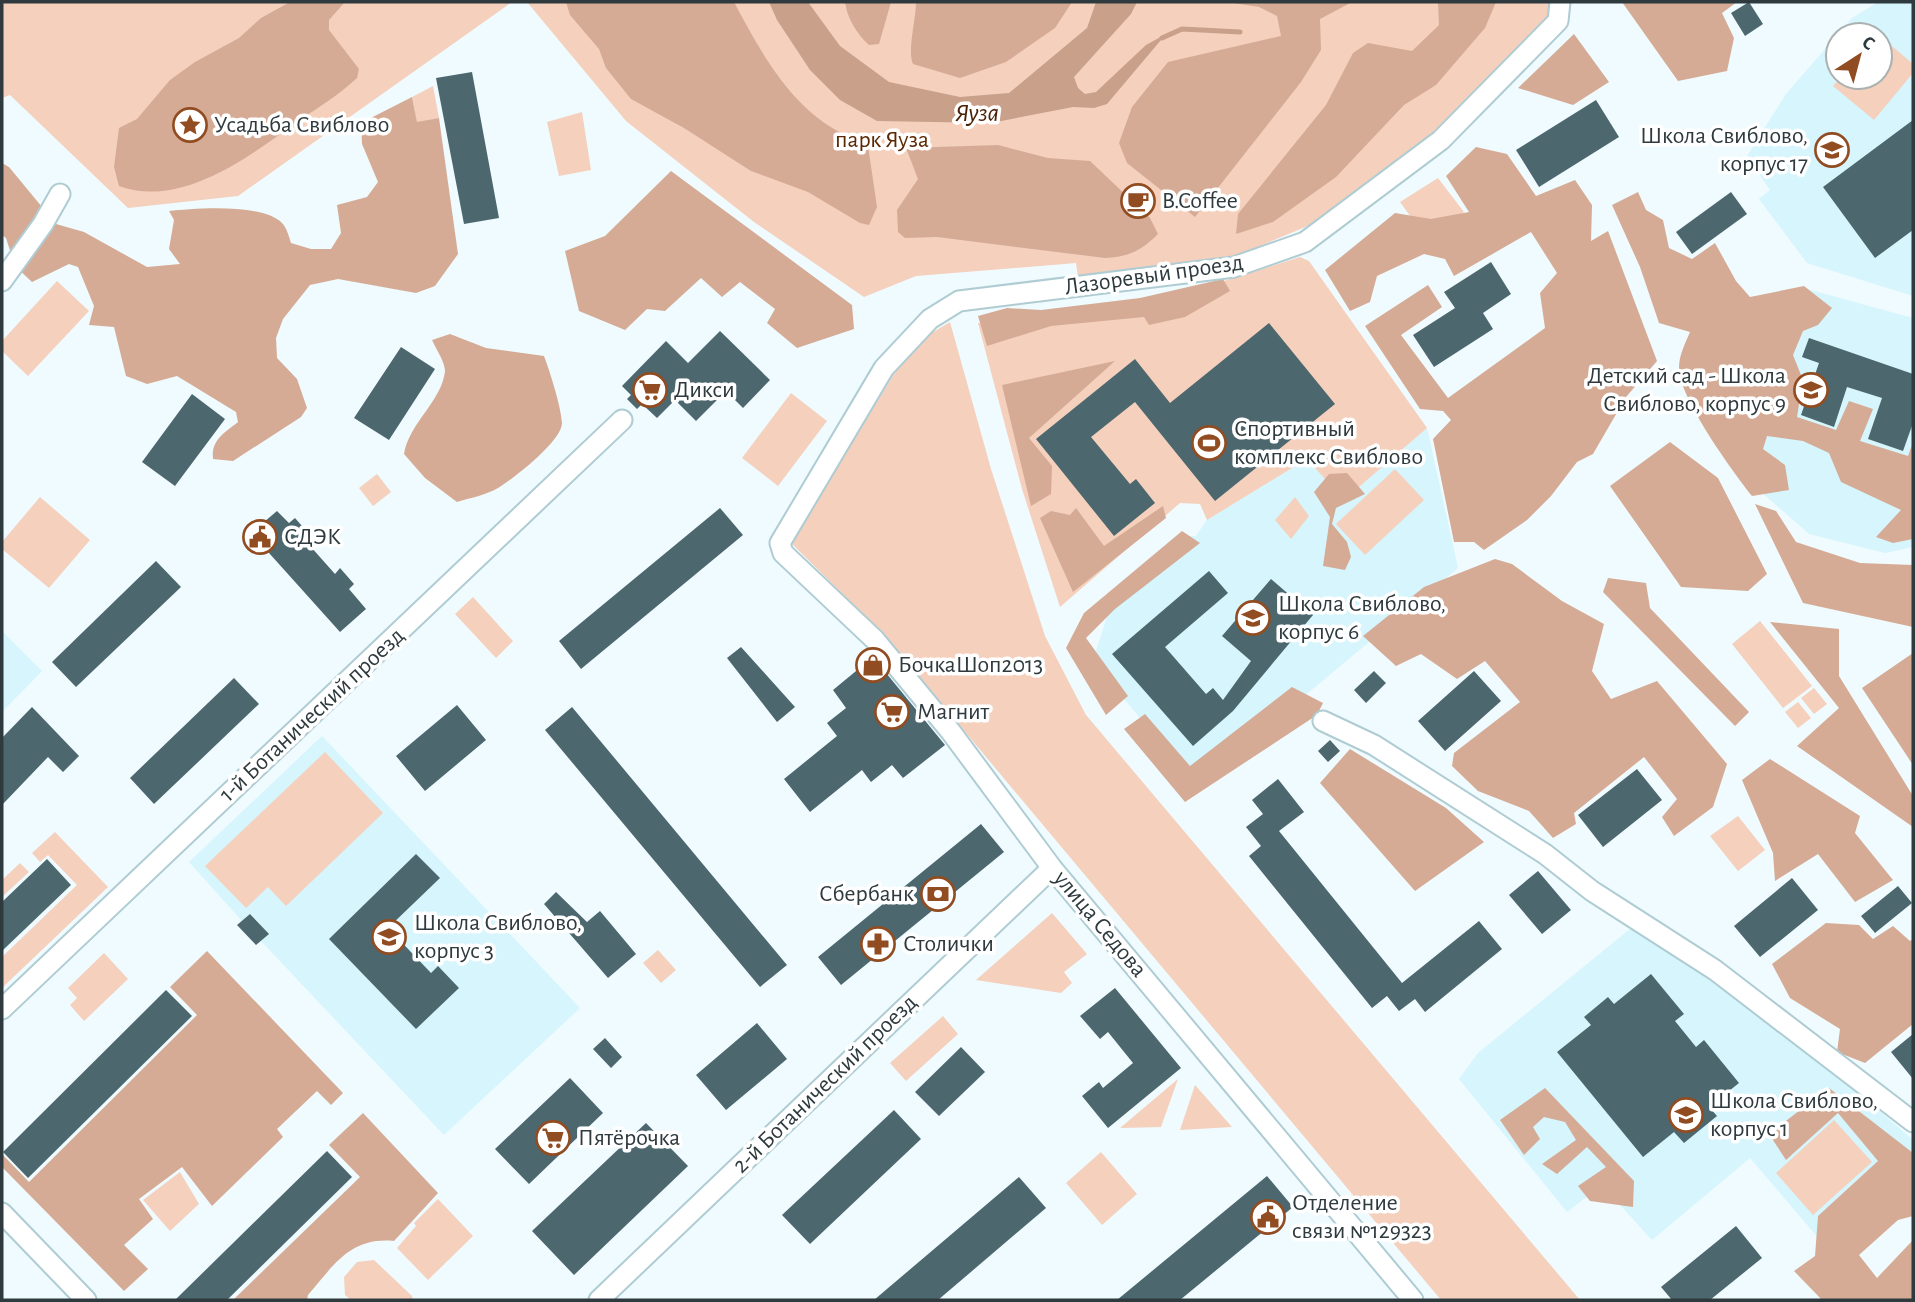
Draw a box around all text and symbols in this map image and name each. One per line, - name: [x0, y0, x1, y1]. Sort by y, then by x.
- north arrow: [1824, 21, 1894, 91]
- text: С: [1858, 33, 1878, 54]
- water label: Яуза: [955, 100, 999, 126]
- place icon: Усадьба Свиблово: [171, 106, 209, 144]
- place label: Усадьба Свиблово: [214, 113, 389, 137]
- place label: Школа Свиблово, корпус 17: [1640, 124, 1808, 176]
- park label: парк Яуза: [835, 128, 929, 152]
- school or university icon: Школа Свиблово, корпус 17: [1813, 131, 1851, 169]
- cafe icon: B.Coffee: [1119, 182, 1157, 220]
- place label: B.Coffee: [1162, 189, 1238, 213]
- street label: Лазоревый проезд: [1063, 251, 1245, 299]
- place label: Детский сад - Школа Свиблово, корпус 9: [1587, 364, 1786, 416]
- supermarket icon: Дикси: [631, 371, 669, 409]
- school or university icon: Детский сад - Школа Свиблово, корпус 9: [1792, 371, 1830, 409]
- place label: Дикси: [674, 378, 735, 402]
- place label: Спортивный комплекс Свиблово: [1234, 417, 1423, 469]
- sports icon: Спортивный комплекс Свиблово: [1190, 424, 1228, 462]
- public building icon: СДЭК: [241, 518, 279, 556]
- place label: СДЭК: [284, 525, 341, 549]
- place label: Школа Свиблово, корпус 6: [1278, 592, 1446, 644]
- school or university icon: Школа Свиблово, корпус 6: [1234, 599, 1272, 637]
- street label: 1-й Ботанический проезд: [215, 623, 409, 807]
- shop icon: БочкаШоп2013: [854, 646, 892, 684]
- place label: БочкаШоп2013: [898, 653, 1043, 677]
- supermarket icon: Магнит: [873, 693, 911, 731]
- place label: Магнит: [917, 700, 989, 724]
- street label: улица Седова: [1048, 865, 1151, 982]
- bank icon: Сбербанк: [919, 875, 957, 913]
- place label: Сбербанк: [819, 882, 914, 906]
- place label: Школа Свиблово, корпус 3: [414, 911, 582, 963]
- school or university icon: Школа Свиблово, корпус 3: [370, 918, 408, 956]
- pharmacy icon: Столички: [859, 925, 897, 963]
- place label: Столички: [903, 932, 994, 956]
- street label: 2-й Ботанический проезд: [728, 990, 922, 1178]
- place label: Школа Свиблово, корпус 1: [1710, 1089, 1878, 1141]
- school or university icon: Школа Свиблово, корпус 1: [1667, 1096, 1705, 1134]
- supermarket icon: Пятёрочка: [534, 1119, 572, 1157]
- place label: Пятёрочка: [578, 1126, 680, 1150]
- place label: Отделение связи №129323: [1292, 1191, 1432, 1243]
- public building icon: Отделение связи №129323: [1249, 1198, 1287, 1236]

